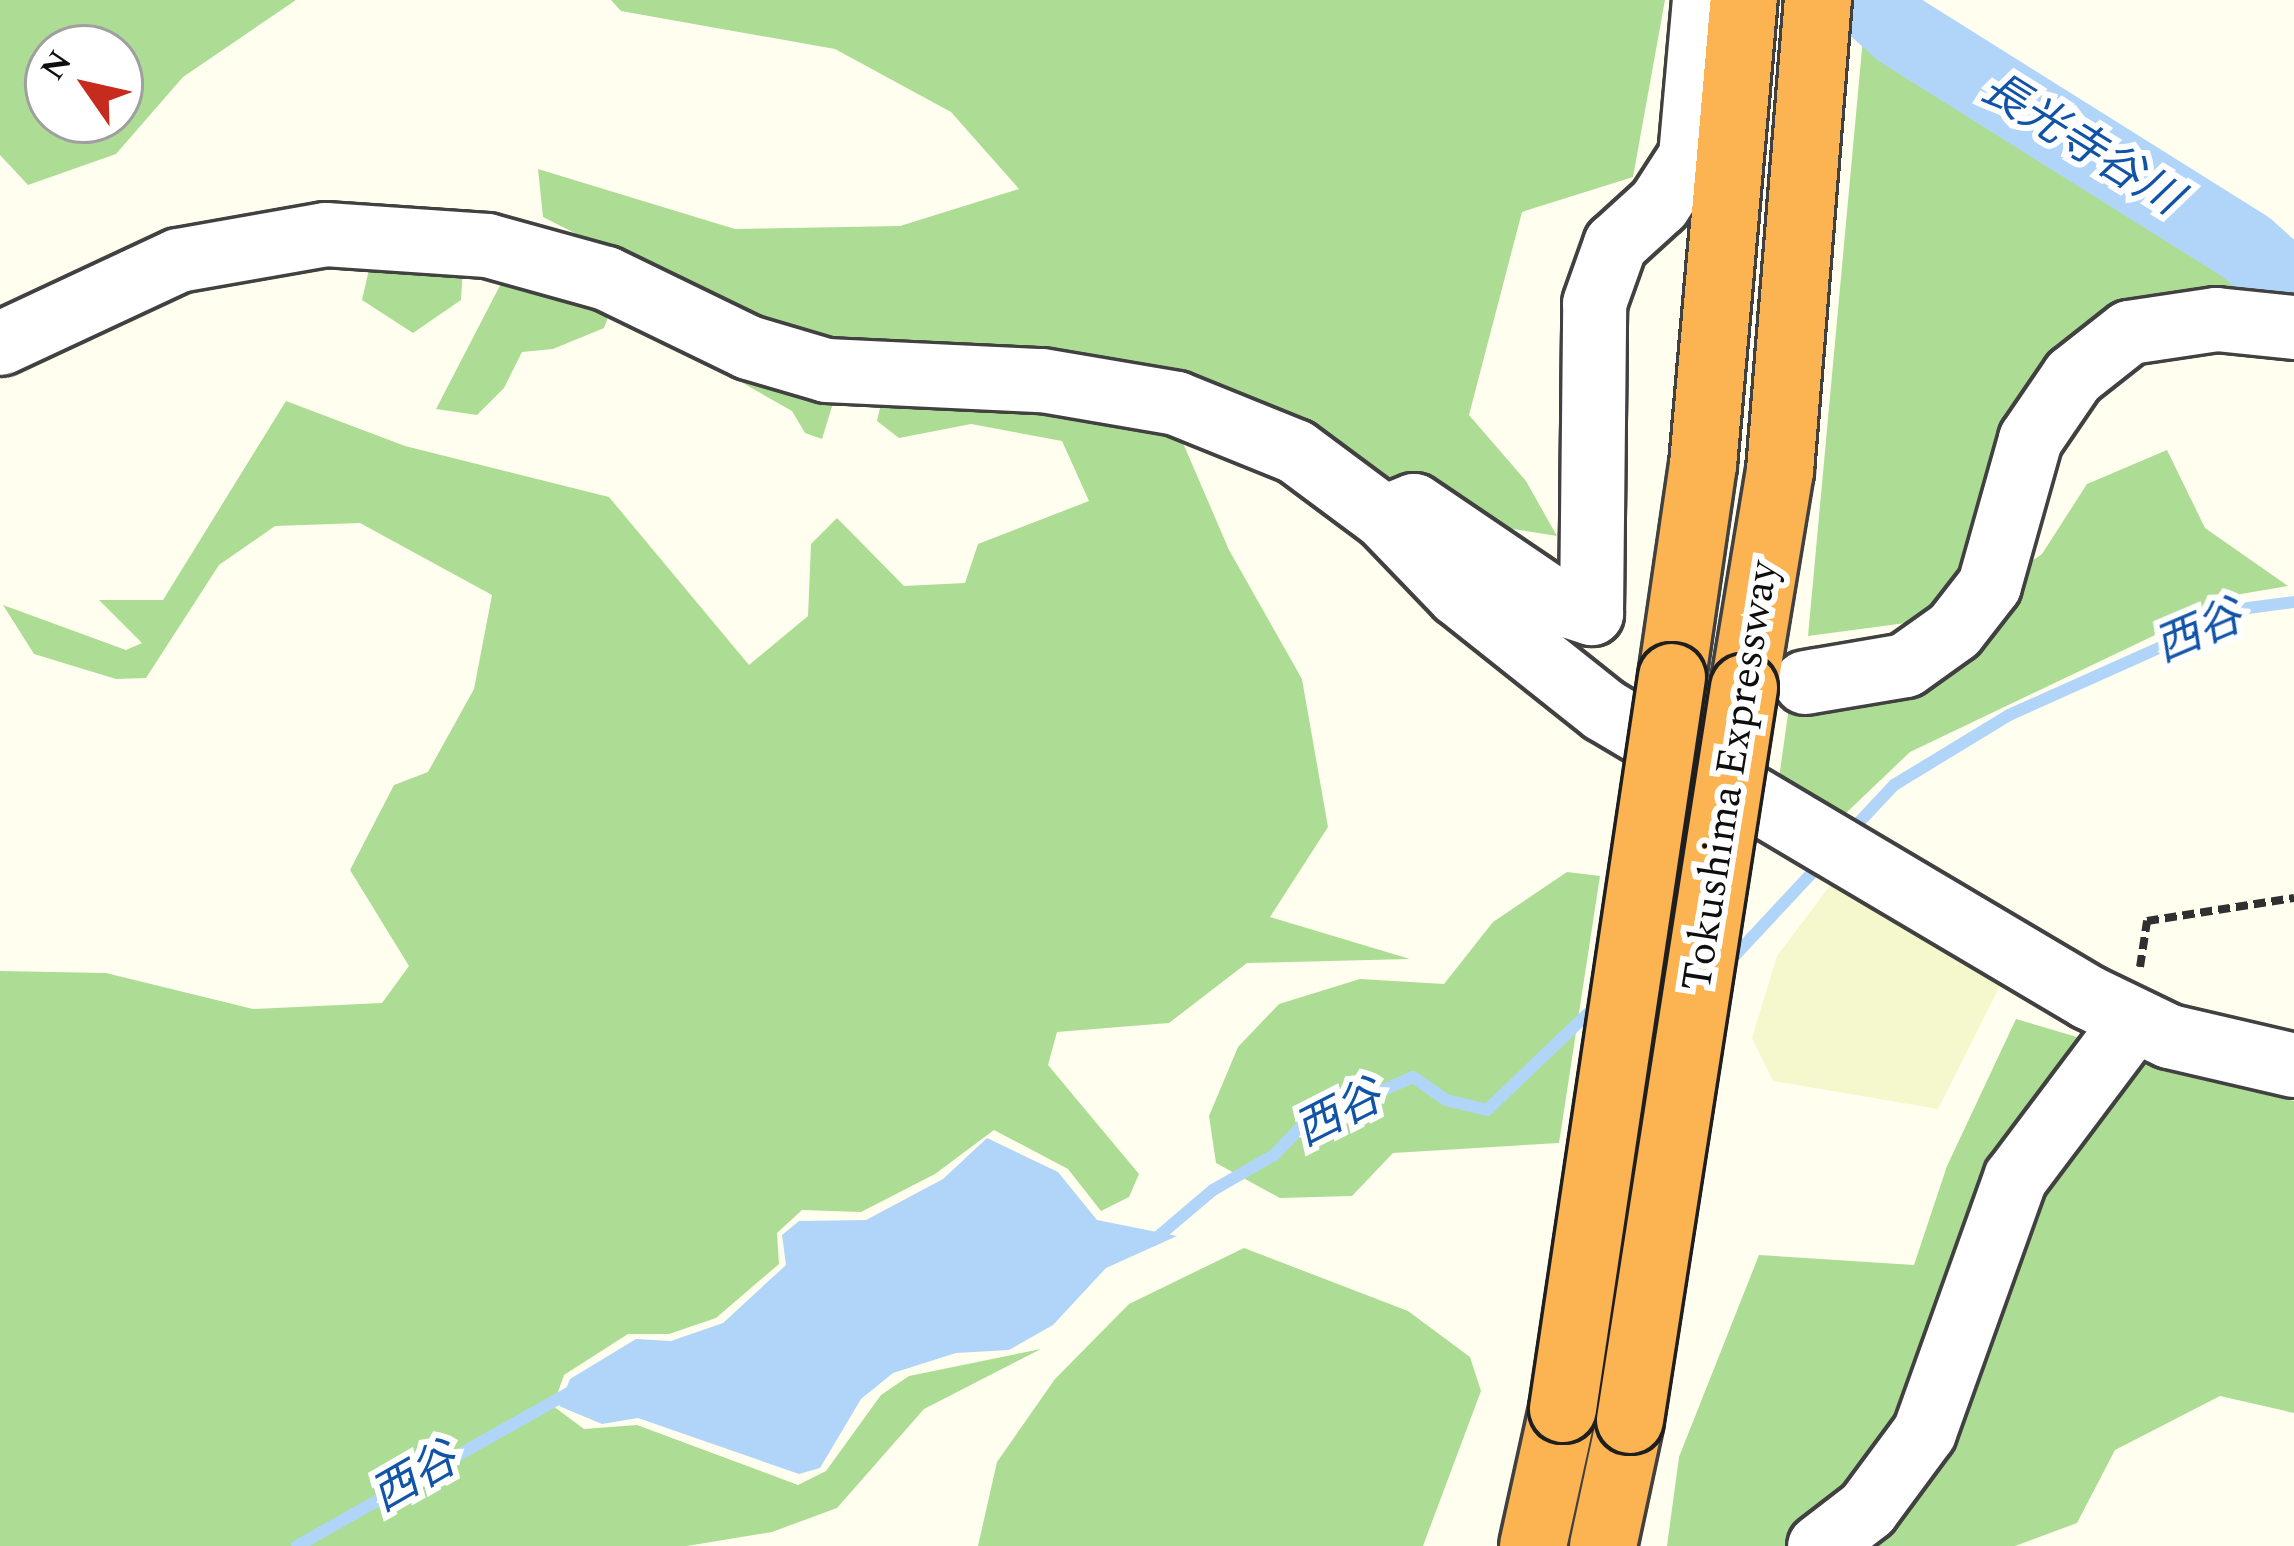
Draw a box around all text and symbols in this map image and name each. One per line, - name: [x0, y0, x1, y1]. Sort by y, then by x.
- north arrow: [24, 24, 144, 144]
- text: N: [28, 40, 85, 91]
- water label: 長光寺谷川: [1971, 61, 2191, 227]
- street label: Tokushima Expressway: [1672, 557, 1790, 995]
- water label: 西谷: [2147, 590, 2251, 674]
- water label: 西谷: [1287, 1070, 1391, 1158]
- water label: 西谷: [363, 1432, 467, 1524]

